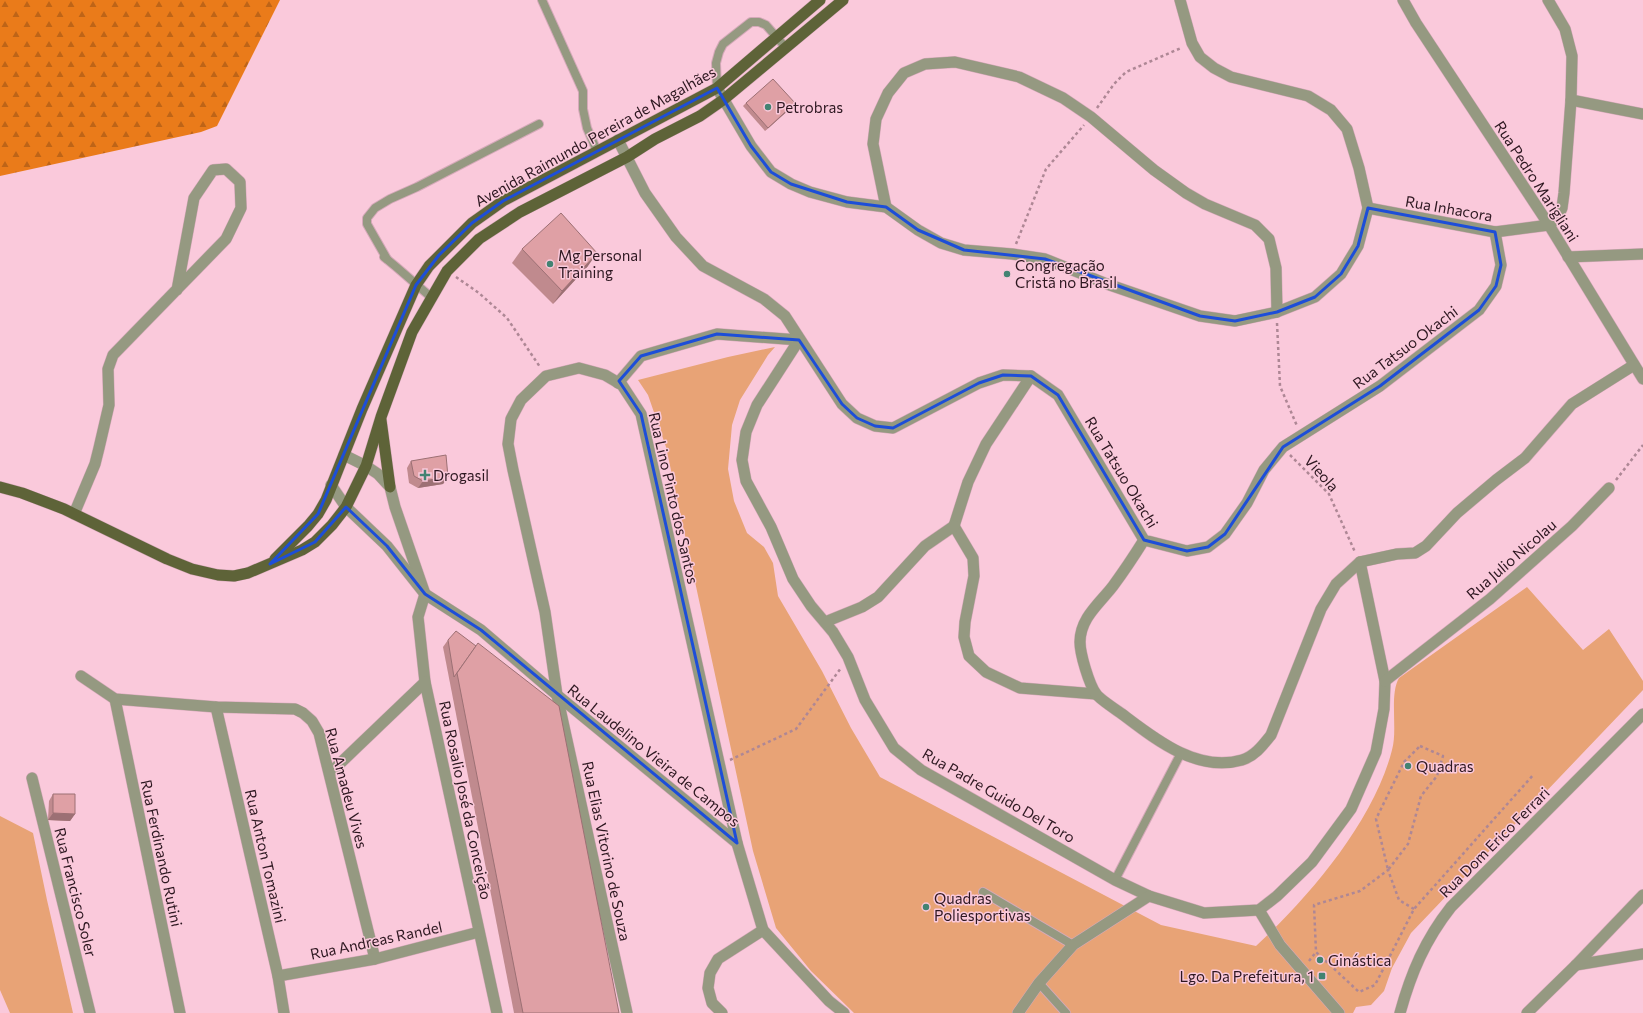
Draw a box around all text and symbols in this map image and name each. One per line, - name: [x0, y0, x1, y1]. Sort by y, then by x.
- street label: Avenida Raimundo Pereira de Magalhães: [471, 62, 719, 210]
- place label: Petrobras: [776, 98, 843, 116]
- marker: Petrobras: [763, 102, 773, 112]
- street label: Rua Pedro Marigliani: [1491, 117, 1583, 245]
- street label: Rua Inhacora: [1404, 191, 1494, 225]
- place label: Mg Personal Training: [558, 246, 642, 281]
- place label: Congregação Cristã no Brasil: [1015, 256, 1117, 291]
- marker: Mg Personal Training: [545, 259, 555, 269]
- marker: Congregação Cristã no Brasil: [1002, 269, 1012, 279]
- street label: Rua Tatsuo Okachi: [1349, 302, 1461, 392]
- street label: Rua Lino Pinto dos Santos: [645, 410, 703, 586]
- street label: Rua Tatsuo Okachi: [1082, 413, 1162, 531]
- street label: Vieola: [1301, 451, 1343, 495]
- place label: Drogasil: [433, 466, 489, 484]
- marker: Drogasil: [420, 470, 430, 480]
- street label: Rua Julio Nicolau: [1462, 515, 1560, 603]
- street label: Rua Laudelino Vieira de Campos: [564, 680, 744, 830]
- street label: Rua Rosalio José da Conceição: [436, 699, 496, 901]
- street label: Rua Amadeu Vives: [322, 726, 372, 851]
- street label: Rua Padre Guido Del Toro: [920, 744, 1078, 846]
- place label: Quadras: [1416, 757, 1474, 775]
- street label: Rua Elias Vitorino de Souza: [579, 759, 635, 943]
- marker: Quadras: [1403, 761, 1413, 771]
- street label: Rua Ferdinando Rutini: [138, 778, 186, 928]
- street label: Rua Dom Erico Ferrari: [1435, 783, 1553, 901]
- street label: Rua Anton Tomazini: [242, 787, 290, 925]
- street label: Rua Francisco Soler: [51, 826, 101, 958]
- place label: Quadras Poliesportivas: [934, 889, 1031, 924]
- marker: Quadras Poliesportivas: [921, 902, 931, 912]
- street label: Rua Andreas Randel: [308, 917, 444, 963]
- place label: Ginástica: [1328, 951, 1391, 969]
- marker: Ginástica: [1315, 955, 1325, 965]
- place label: Lgo. Da Prefeitura, 1: [1179, 967, 1314, 985]
- marker: Lgo. Da Prefeitura, 1: [1317, 971, 1327, 981]

